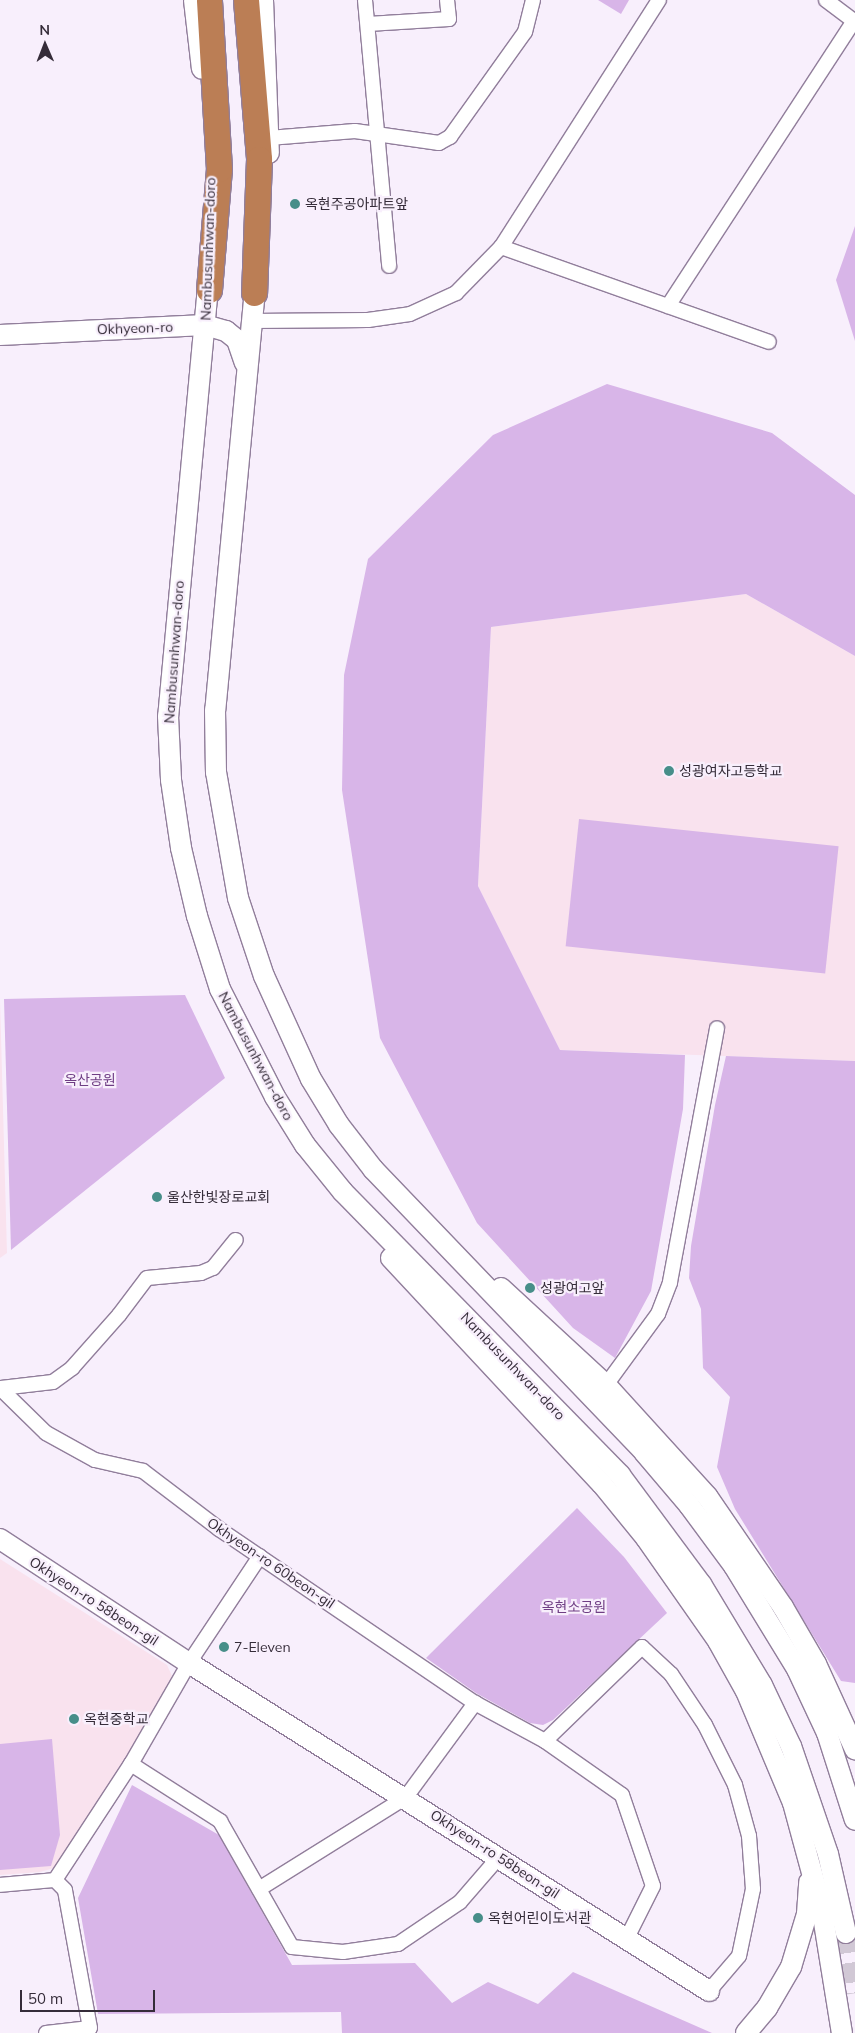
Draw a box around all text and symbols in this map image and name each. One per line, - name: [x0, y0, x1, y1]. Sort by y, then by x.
- north arrow: [20, 20, 70, 70]
- text: N: [39, 21, 50, 39]
- street label: Nambusunhwan-doro: [197, 177, 219, 321]
- place label: 옥현주공아파트앞: [305, 196, 408, 212]
- marker: 옥현주공아파트앞: [289, 198, 301, 210]
- street label: Okhyeon-ro: [97, 318, 173, 338]
- street label: Nambusunhwan-doro: [161, 580, 187, 724]
- place label: 성광여자고등학교: [679, 763, 782, 779]
- marker: 성광여자고등학교: [663, 765, 675, 777]
- street label: Nambusunhwan-doro: [215, 989, 297, 1123]
- park label: 옥산공원: [64, 1072, 116, 1088]
- place label: 울산한빛장로교회: [167, 1189, 270, 1205]
- marker: 울산한빛장로교회: [151, 1191, 163, 1203]
- place label: 성광여고앞: [540, 1280, 604, 1296]
- marker: 성광여고앞: [524, 1282, 536, 1294]
- street label: Nambusunhwan-doro: [457, 1309, 569, 1423]
- street label: Okhyeon-ro 60beon-gil: [204, 1514, 338, 1612]
- street label: Okhyeon-ro 58beon-gil: [26, 1553, 162, 1649]
- park label: 옥현소공원: [542, 1599, 606, 1615]
- place label: 7-Eleven: [234, 1639, 291, 1655]
- marker: 7-Eleven: [218, 1641, 230, 1653]
- place label: 옥현중학교: [84, 1711, 148, 1727]
- marker: 옥현중학교: [68, 1713, 80, 1725]
- street label: Okhyeon-ro 58beon-gil: [427, 1806, 563, 1902]
- place label: 옥현어린이도서관: [488, 1910, 591, 1926]
- marker: 옥현어린이도서관: [472, 1912, 484, 1924]
- scale bar: [22, 1980, 158, 2012]
- text: 50 m: [28, 1989, 63, 2008]

